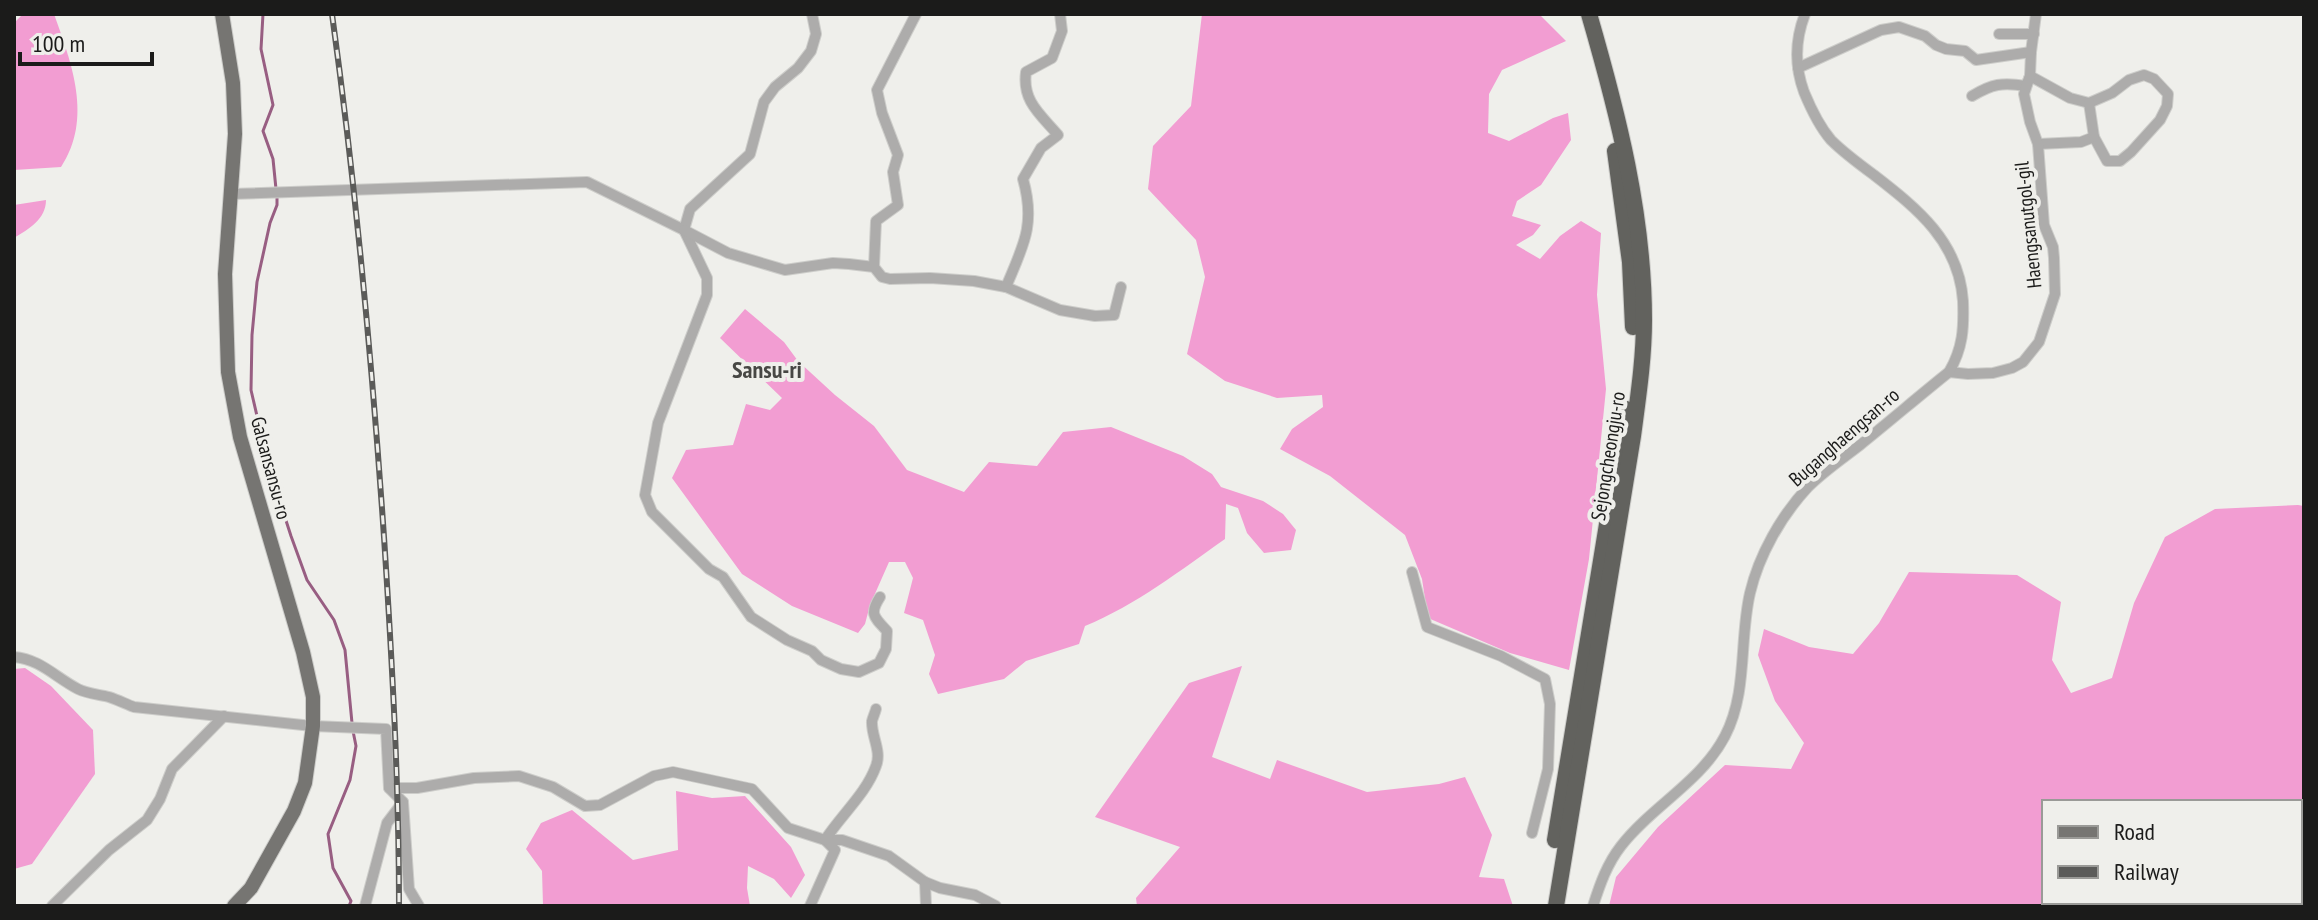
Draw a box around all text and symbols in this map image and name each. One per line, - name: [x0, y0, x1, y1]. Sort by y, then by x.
- scale bar: [20, 16, 152, 66]
- text: 100 m: [32, 28, 85, 59]
- street label: Haengsanutgol-gil: [2008, 160, 2048, 290]
- district label: Sansu-ri: [732, 354, 802, 385]
- street label: Buganghaengsan-ro: [1783, 382, 1905, 492]
- street label: Sejongcheongju-ro: [1585, 390, 1631, 522]
- street label: Galsansansu-ro: [245, 414, 297, 522]
- legend: [2042, 800, 2302, 904]
- text: Road: [2114, 816, 2155, 847]
- text: Railway: [2114, 856, 2179, 887]

